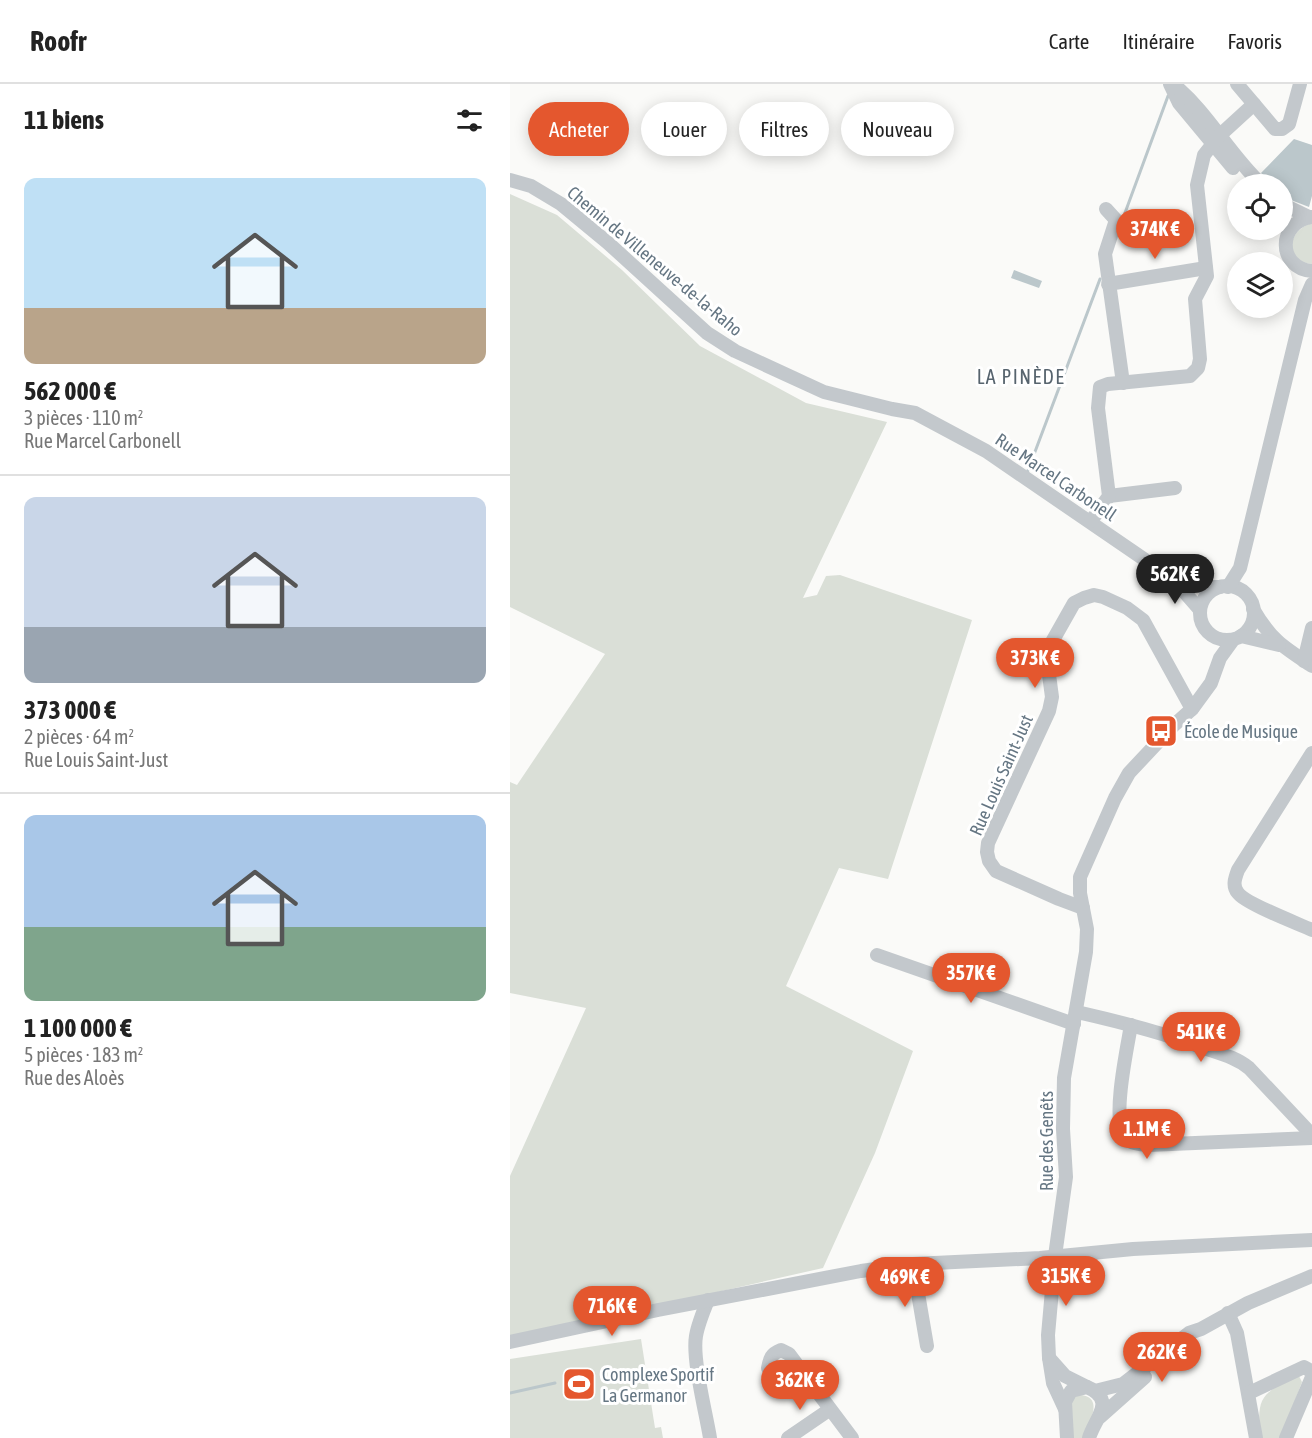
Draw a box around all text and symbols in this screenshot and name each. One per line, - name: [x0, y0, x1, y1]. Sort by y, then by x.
- text: Roofr: [30, 25, 86, 57]
- text: Carte: [1049, 29, 1089, 53]
- text: Itinéraire: [1122, 29, 1194, 53]
- text: Favoris: [1227, 29, 1282, 53]
- chip: Acheter: [528, 102, 629, 156]
- chip: Louer: [641, 102, 727, 156]
- chip: Filtres: [739, 102, 829, 156]
- chip: Nouveau: [841, 102, 954, 156]
- icon: filters: [453, 104, 486, 137]
- text: 11 biens: [24, 105, 104, 135]
- map controls: [1227, 174, 1293, 318]
- button: locate: [1227, 174, 1293, 240]
- street label: Chemin de Villeneuve-de-la-Raho: [563, 182, 747, 340]
- pin: 374K €: [1106, 209, 1204, 260]
- icon: home: [201, 217, 309, 325]
- text: 374K €: [1130, 217, 1180, 240]
- button: layers: [1227, 252, 1293, 318]
- district label: LA PINÈDE: [977, 365, 1065, 388]
- text: 562 000 €: [24, 376, 116, 406]
- text: 3 pièces · 110 m²: [24, 406, 143, 429]
- text: Rue Marcel Carbonell: [24, 429, 181, 452]
- street label: Rue Marcel Carbonell: [992, 429, 1121, 525]
- icon: home: [201, 536, 309, 644]
- pin: 562K €: [1126, 554, 1224, 605]
- text: 562K €: [1150, 562, 1200, 585]
- pin: 373K €: [986, 638, 1084, 689]
- text: 373K €: [1010, 646, 1060, 669]
- text: 373 000 €: [24, 695, 116, 725]
- street label: Rue Louis Saint-Just: [965, 711, 1037, 839]
- bus stop icon: École de Musique: [1143, 713, 1179, 749]
- place label: École de Musique: [1184, 721, 1298, 742]
- text: 2 pièces · 64 m²: [24, 725, 134, 748]
- text: Rue Louis Saint-Just: [24, 748, 168, 771]
- icon: home: [201, 854, 309, 962]
- pin: 357K €: [922, 953, 1020, 1004]
- text: 357K €: [946, 961, 996, 984]
- pin: 541K €: [1152, 1012, 1250, 1063]
- text: 1 100 000 €: [24, 1013, 132, 1043]
- text: 541K €: [1176, 1020, 1226, 1043]
- text: 5 pièces · 183 m²: [24, 1043, 143, 1066]
- text: Rue des Aloès: [24, 1066, 124, 1089]
- street label: Rue des Genêts: [1036, 1091, 1057, 1191]
- pin: 1.1M €: [1098, 1109, 1196, 1160]
- text: 1.1M €: [1123, 1117, 1171, 1140]
- pin: 315K €: [1017, 1256, 1115, 1307]
- pin: 469K €: [856, 1257, 954, 1308]
- text: 315K €: [1041, 1264, 1091, 1287]
- text: 469K €: [880, 1265, 930, 1288]
- pin: 716K €: [563, 1286, 661, 1337]
- text: 716K €: [587, 1294, 637, 1317]
- pin: 262K €: [1113, 1332, 1211, 1383]
- text: 262K €: [1137, 1340, 1187, 1363]
- pin: 362K €: [751, 1360, 849, 1411]
- place label: Complexe Sportif La Germanor: [602, 1364, 714, 1406]
- sports icon: Complexe Sportif La Germanor: [561, 1366, 597, 1402]
- text: 362K €: [775, 1368, 825, 1391]

